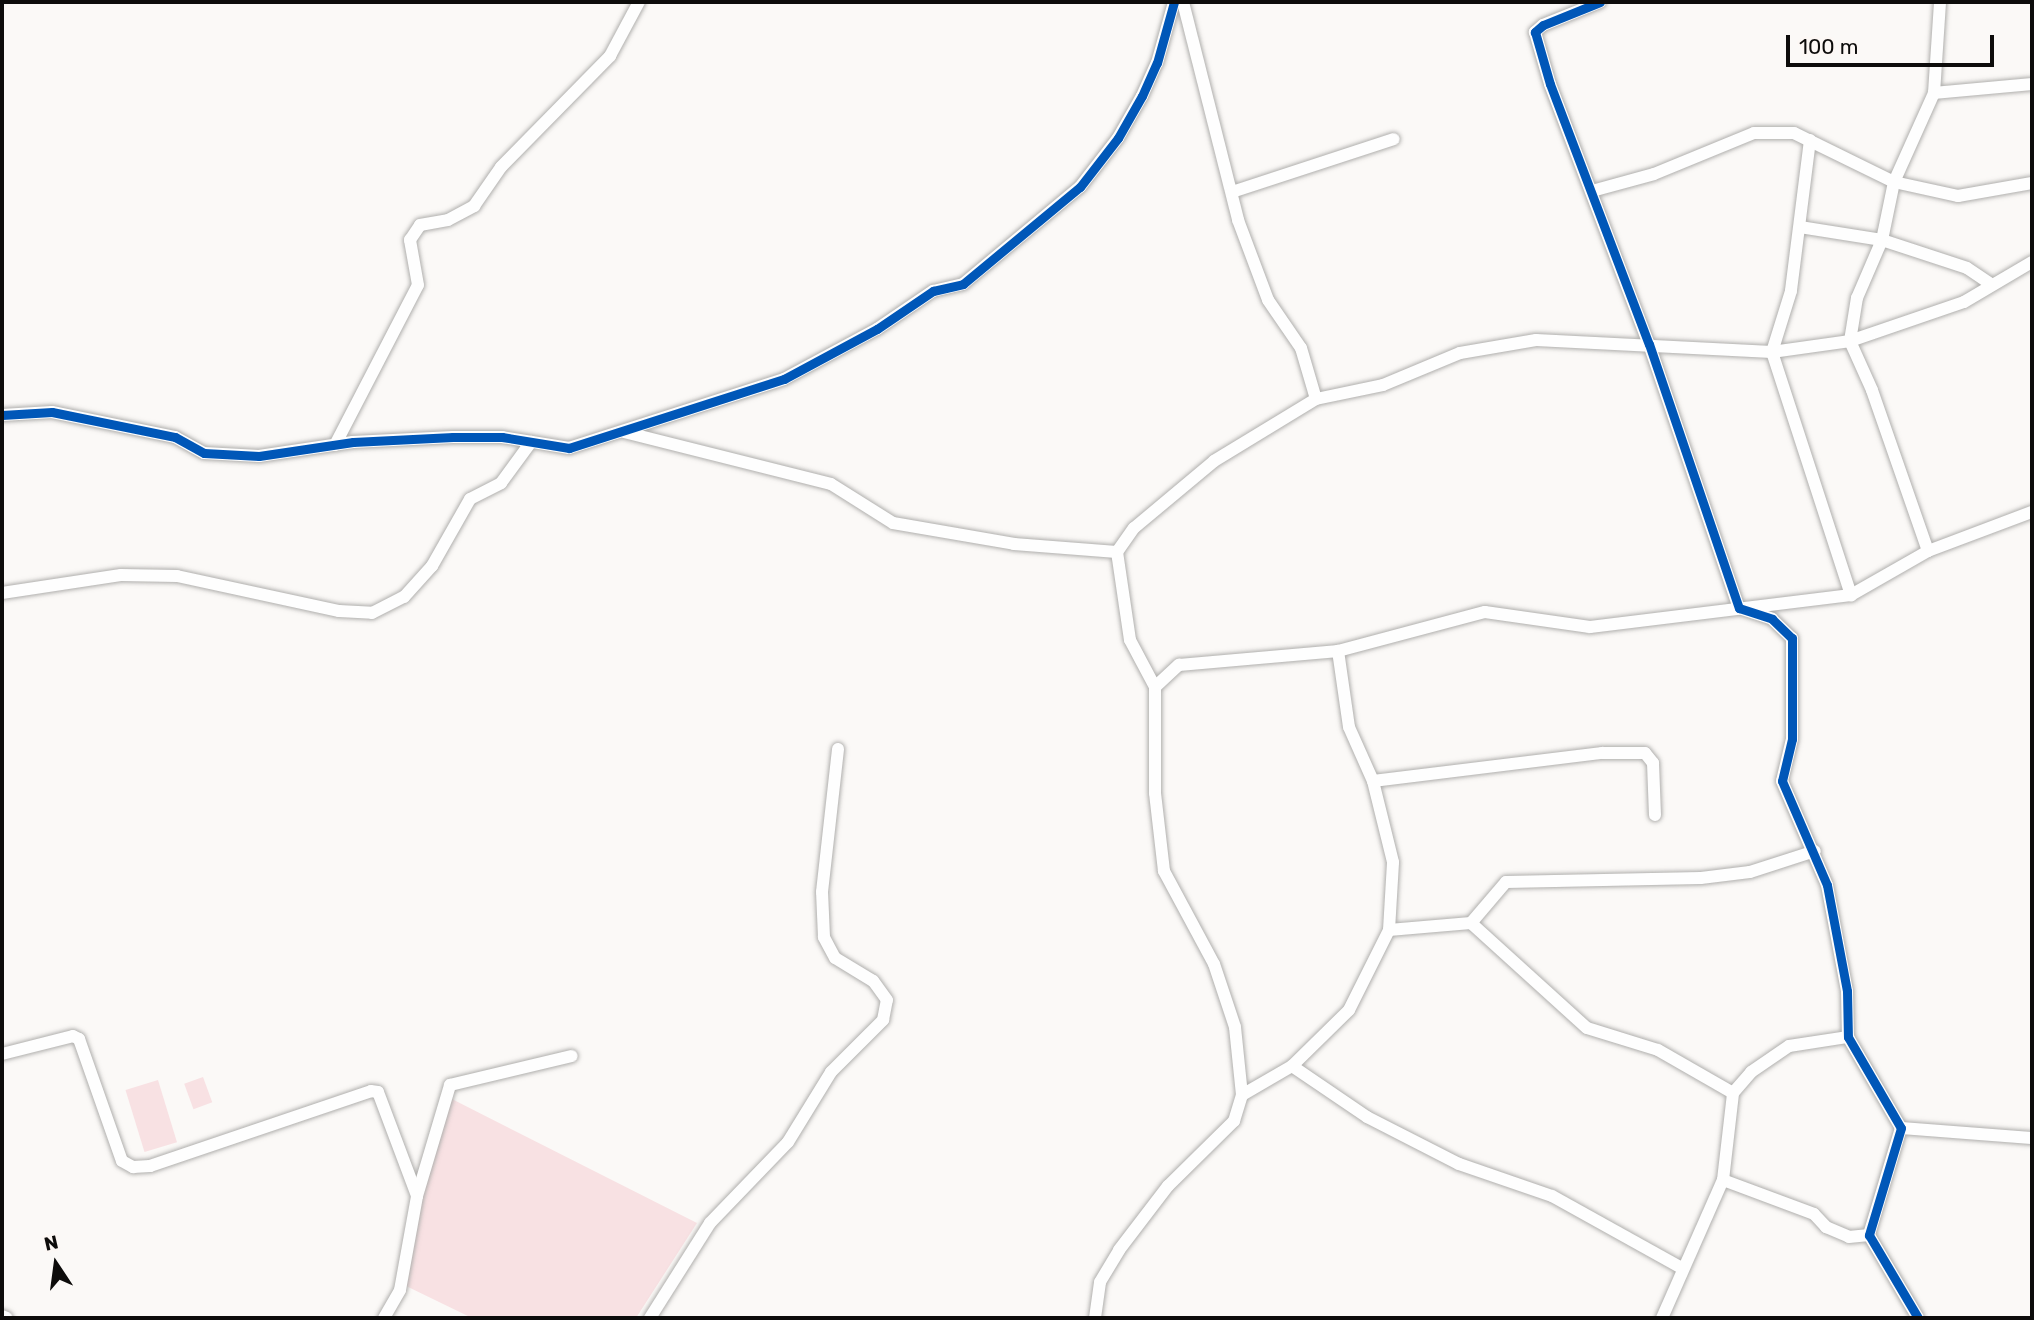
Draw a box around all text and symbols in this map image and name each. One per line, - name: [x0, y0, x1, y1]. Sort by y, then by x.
- scale bar: [1789, 21, 1997, 65]
- text: 100 m: [1799, 34, 1858, 59]
- north arrow: [21, 1229, 91, 1299]
- text: N: [42, 1230, 60, 1256]

